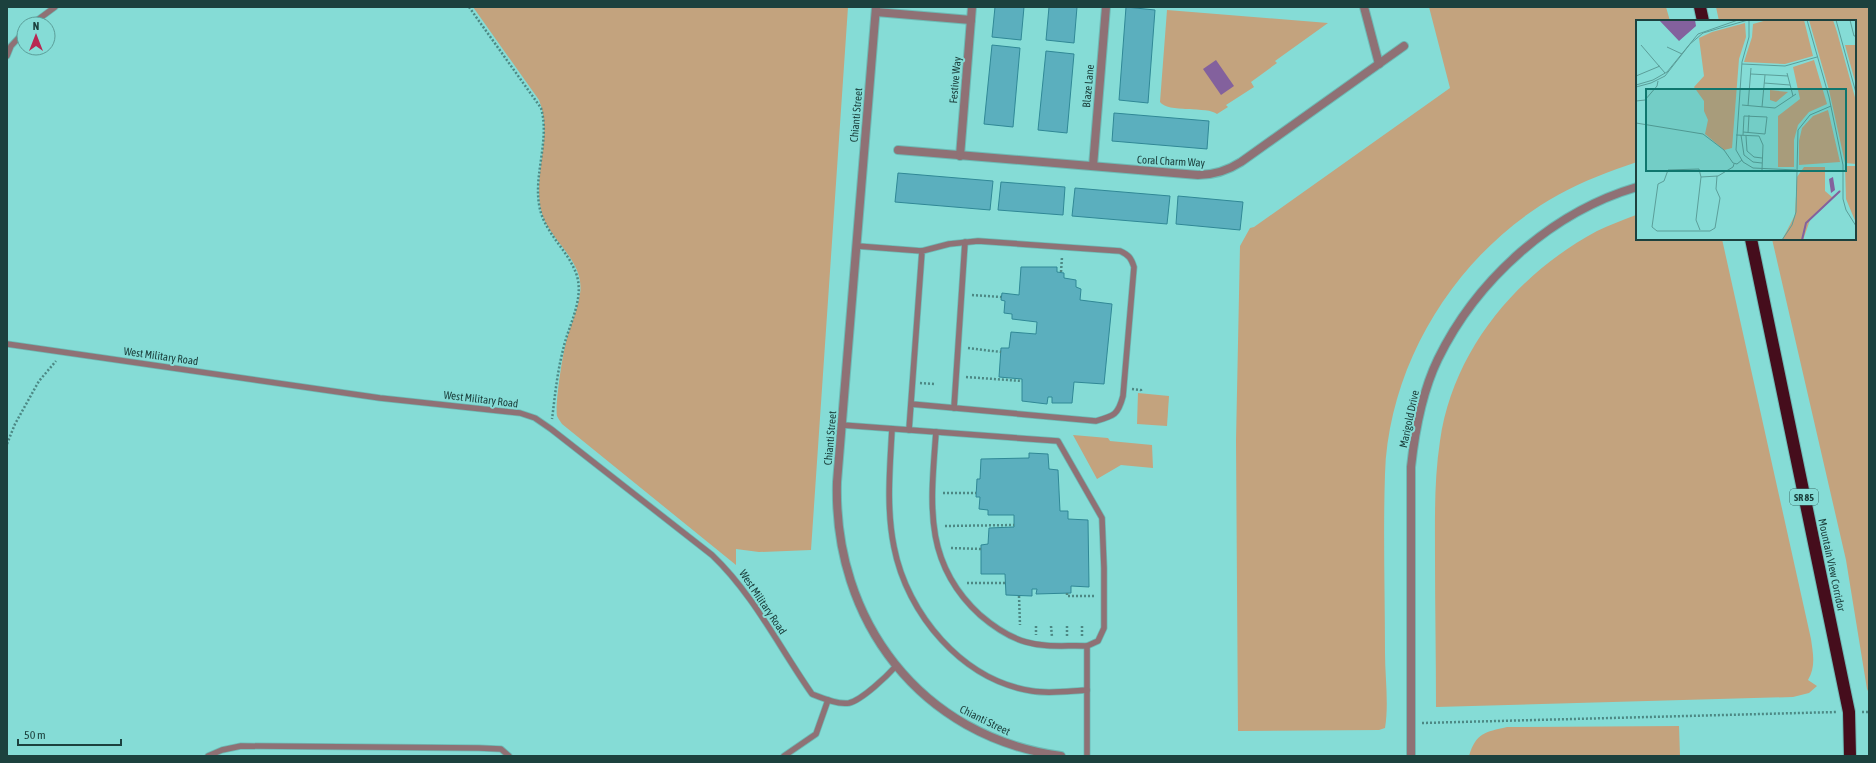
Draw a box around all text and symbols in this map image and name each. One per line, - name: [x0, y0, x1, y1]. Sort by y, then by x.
- north arrow: [16, 16, 56, 56]
- text: N: [33, 20, 39, 32]
- inset map: [1636, 20, 1856, 240]
- street label: Festive Way: [947, 56, 963, 104]
- street label: Blaze Lane: [1080, 64, 1096, 108]
- street label: Chianti Street: [848, 87, 864, 143]
- street label: Coral Charm Way: [1137, 153, 1206, 169]
- street label: West Military Road: [123, 345, 199, 367]
- street label: West Military Road: [443, 388, 519, 410]
- street label: Marigold Drive: [1397, 389, 1421, 449]
- street label: Chianti Street: [822, 410, 838, 466]
- road number: SR 85: [1790, 489, 1818, 505]
- street label: Mountain View Corridor: [1816, 518, 1848, 613]
- street label: West Military Road: [737, 568, 789, 636]
- street label: Chianti Street: [958, 703, 1012, 737]
- scale bar: [18, 721, 121, 747]
- text: 50 m: [24, 728, 46, 742]

